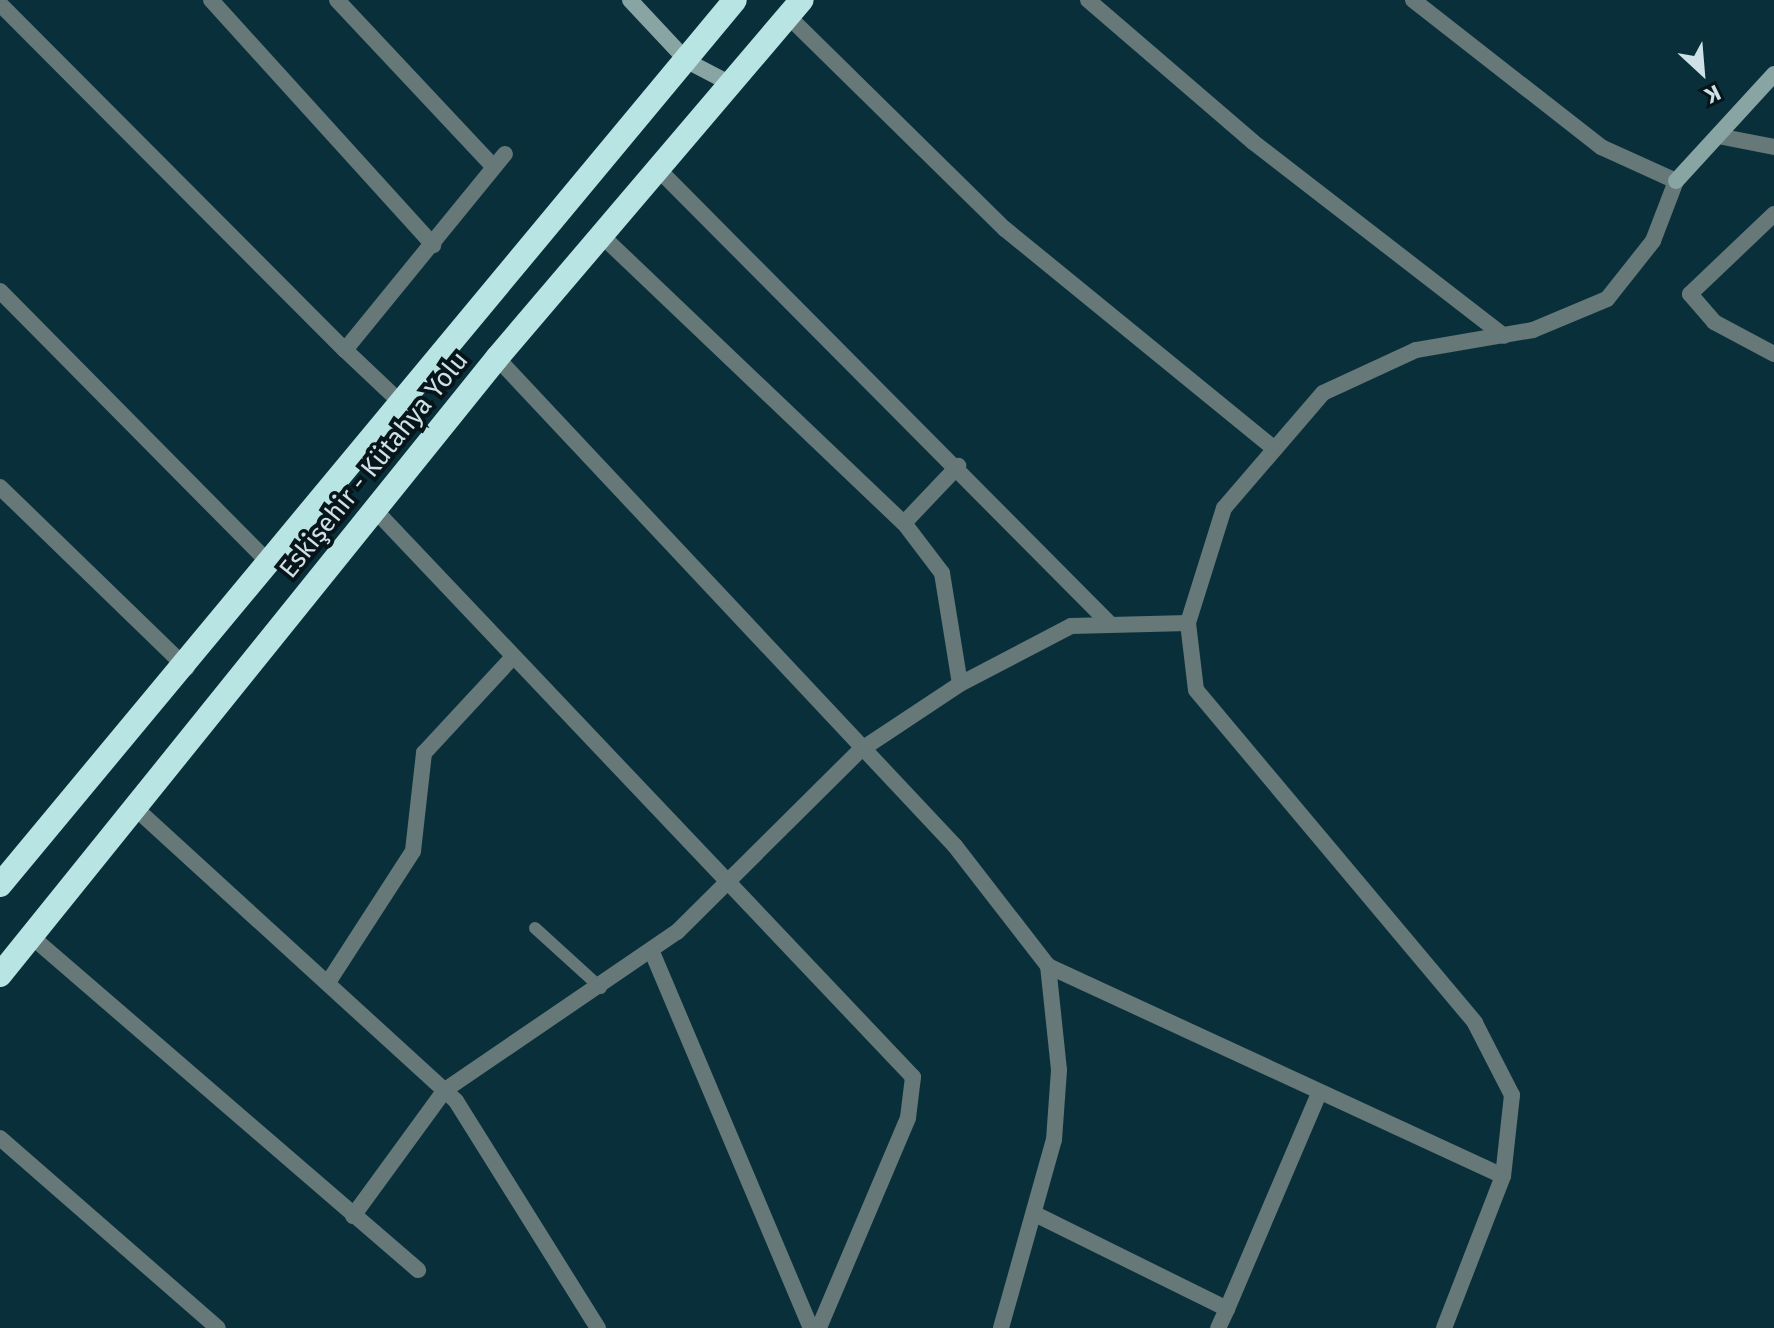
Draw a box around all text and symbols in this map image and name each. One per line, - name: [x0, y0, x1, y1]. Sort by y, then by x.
- north arrow: [1662, 32, 1742, 112]
- text: K: [1701, 79, 1725, 109]
- street label: Eskişehir - Kütahya Yolu: [273, 345, 475, 585]

